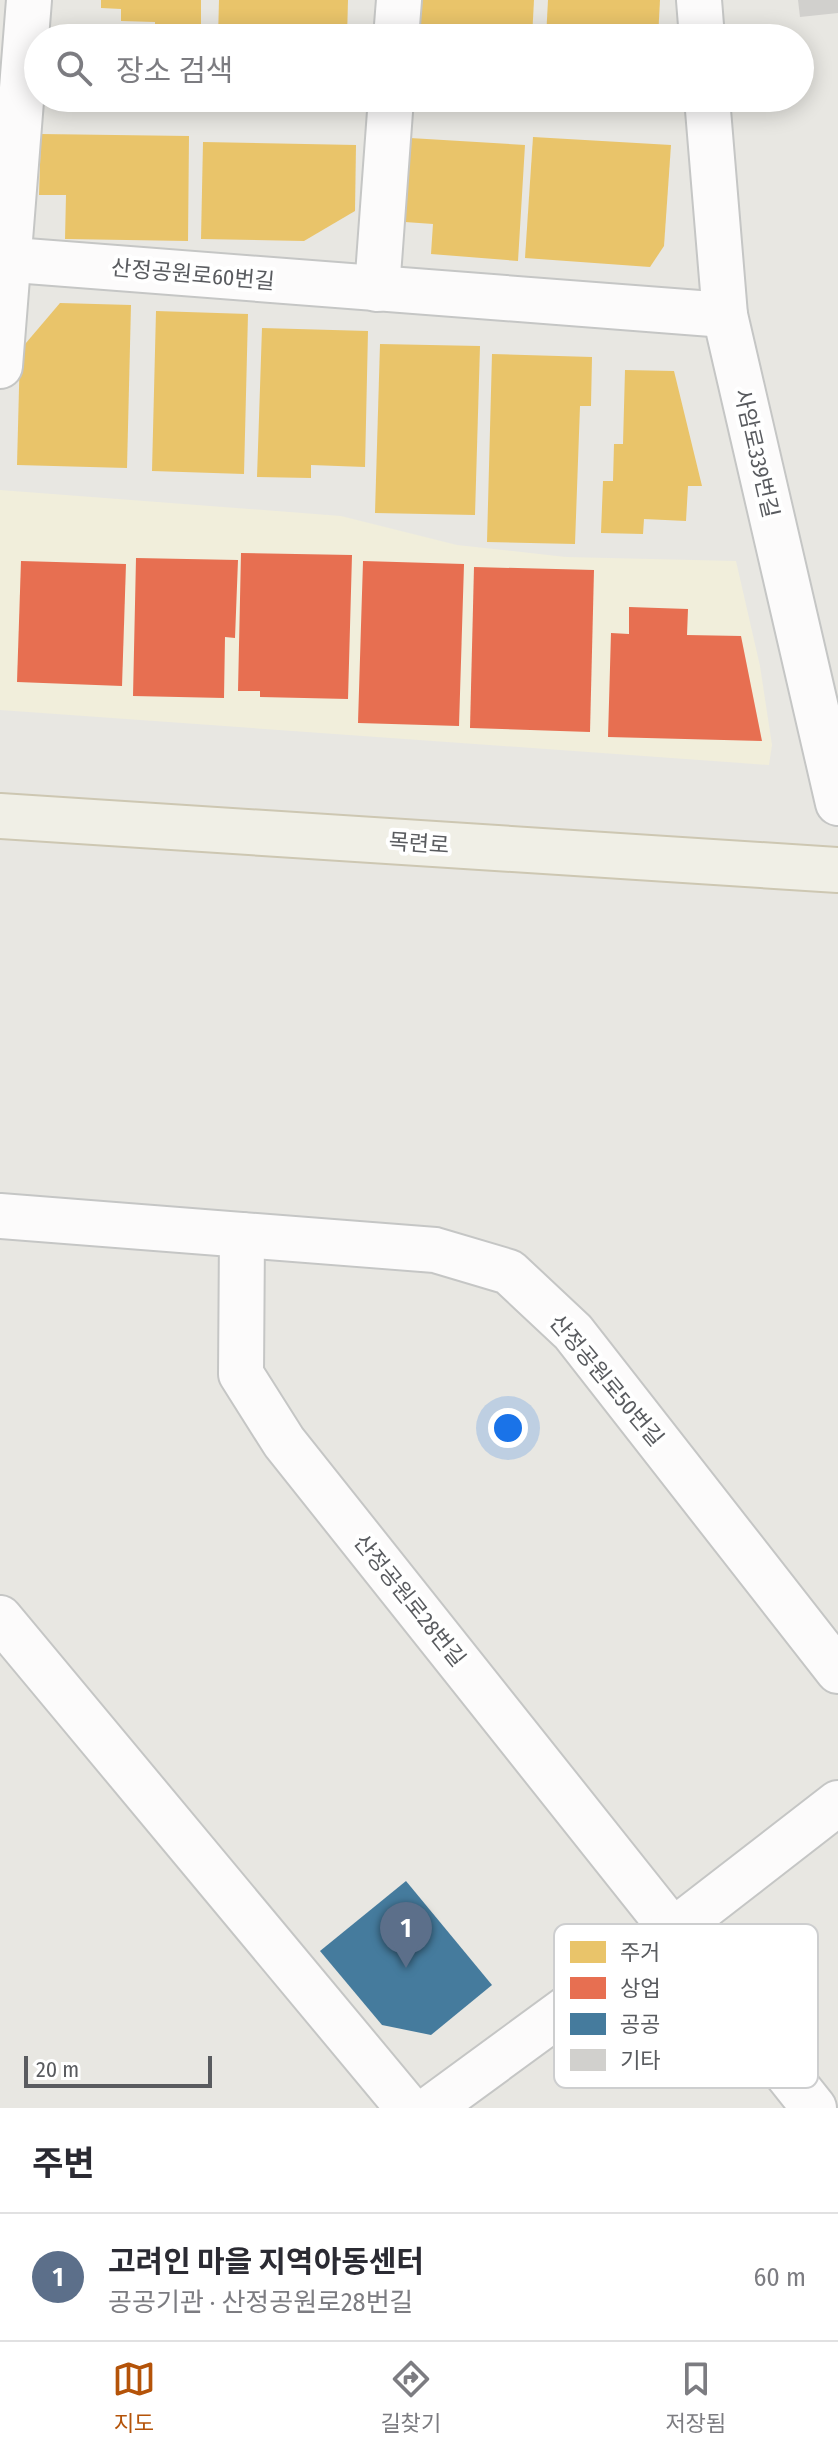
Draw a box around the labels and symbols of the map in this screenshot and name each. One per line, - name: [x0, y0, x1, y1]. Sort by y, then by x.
- street label: 산정공원로60번길: [110, 254, 276, 295]
- street label: 사암로339번길: [729, 386, 784, 520]
- street label: 목련로: [388, 828, 450, 859]
- street label: 산정공원로50번길: [544, 1309, 669, 1452]
- your location: [488, 1408, 528, 1448]
- street label: 산정공원로28번길: [348, 1529, 471, 1672]
- pin: 1: [380, 1902, 432, 1968]
- legend: [554, 1924, 818, 2088]
- text: 주거: [620, 1939, 660, 1966]
- text: 상업: [620, 1975, 660, 2002]
- text: 공공: [620, 2011, 660, 2038]
- text: 기타: [620, 2047, 660, 2074]
- scale bar: [24, 2052, 212, 2088]

